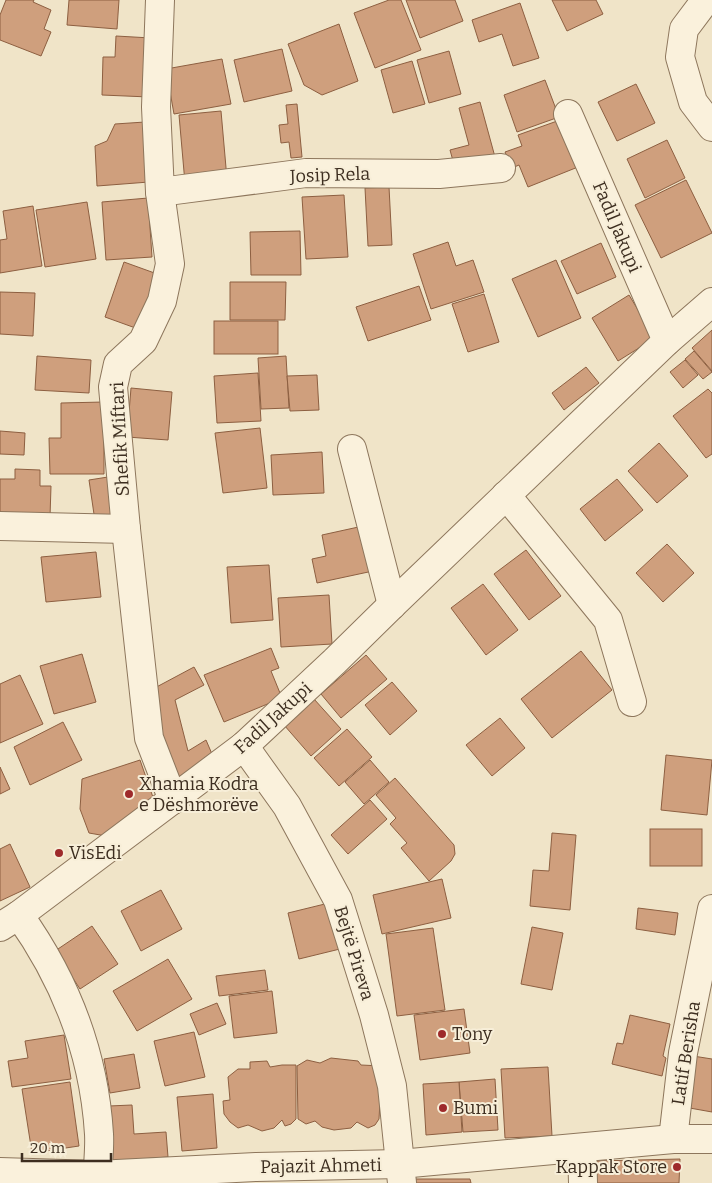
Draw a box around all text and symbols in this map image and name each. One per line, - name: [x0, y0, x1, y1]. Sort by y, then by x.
- street label: Josip Rela: [288, 163, 371, 187]
- street label: Fadil Jakupi: [588, 178, 646, 276]
- street label: Shefik Miftari: [106, 381, 134, 497]
- street label: Fadil Jakupi: [230, 677, 316, 759]
- place label: Xhamia Kodra e Dëshmorëve: [139, 773, 259, 816]
- marker: Xhamia Kodra e Dëshmorëve: [123, 788, 135, 800]
- place label: VisEdi: [69, 842, 122, 864]
- marker: VisEdi: [53, 847, 65, 859]
- street label: Bejtë Pireva: [329, 903, 379, 1003]
- street label: Latif Berisha: [667, 999, 705, 1107]
- place label: Tony: [452, 1023, 493, 1045]
- marker: Tony: [436, 1028, 448, 1040]
- place label: Bumi: [453, 1097, 498, 1119]
- marker: Bumi: [437, 1102, 449, 1114]
- scale bar: [22, 1130, 111, 1162]
- text: 20 m: [30, 1139, 66, 1157]
- street label: Pajazit Ahmeti: [260, 1154, 382, 1178]
- place label: Kappak Store: [555, 1156, 667, 1178]
- marker: Kappak Store: [671, 1161, 683, 1173]

